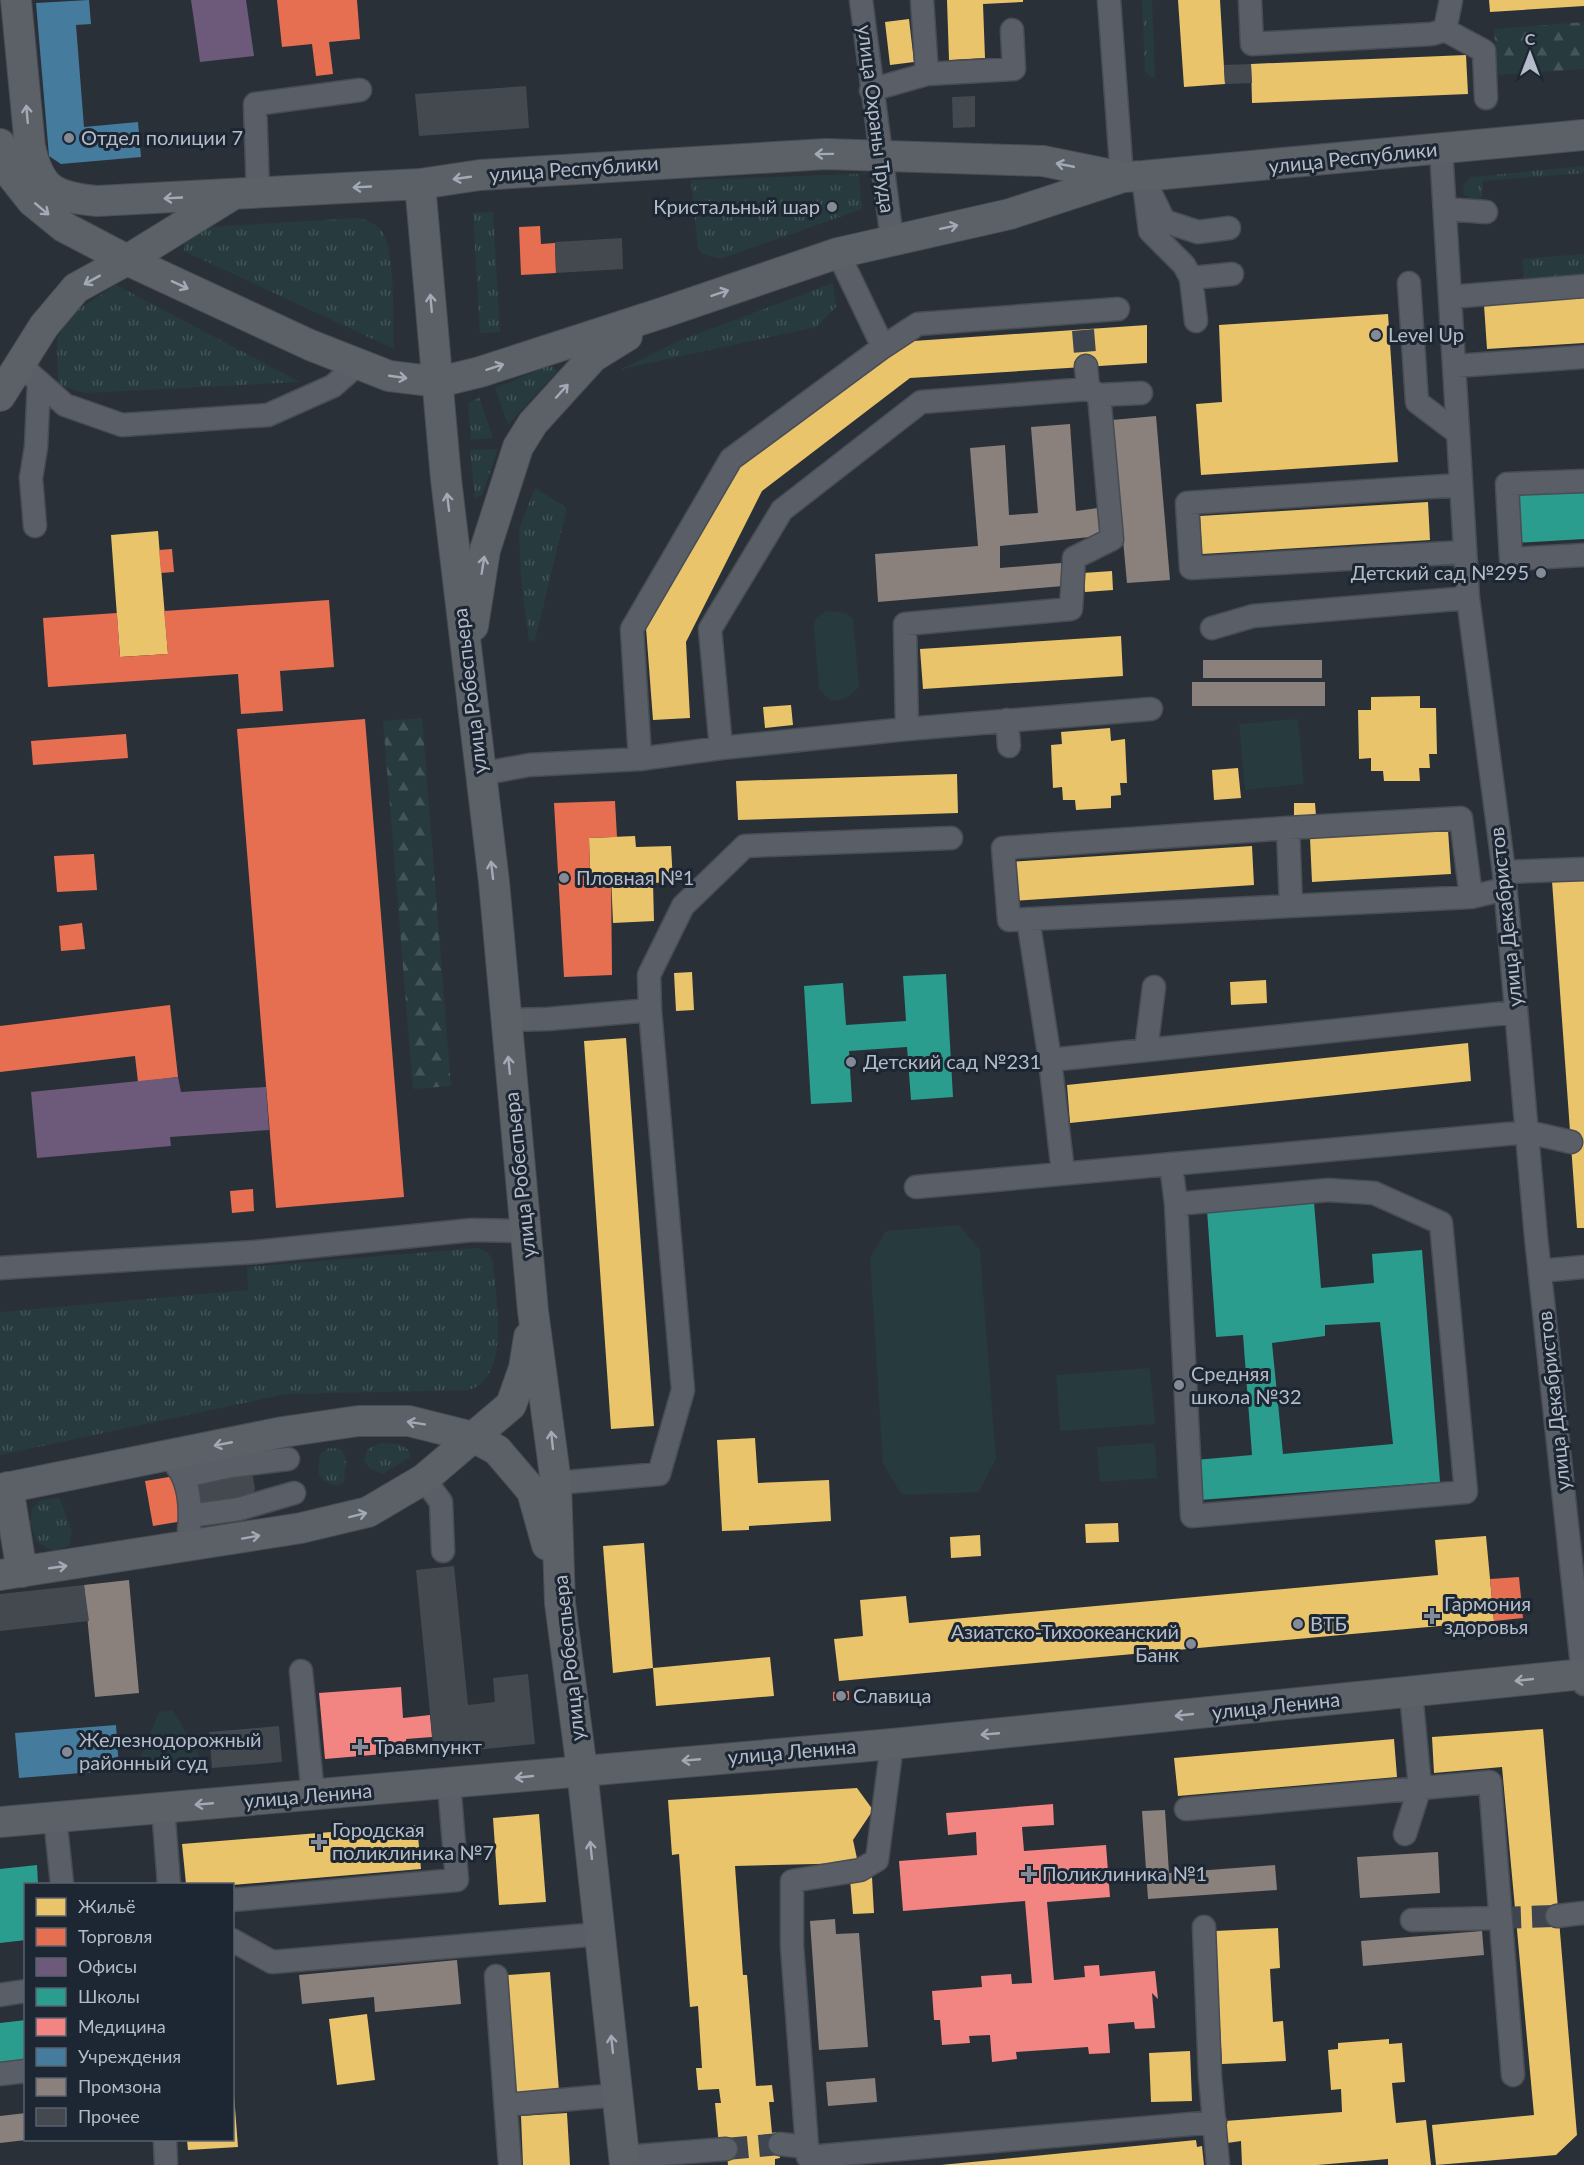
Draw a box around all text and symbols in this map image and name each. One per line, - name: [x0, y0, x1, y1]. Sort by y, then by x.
- street label: улица Охраны Труда: [854, 23, 900, 214]
- north arrow: [1500, 24, 1560, 84]
- text: С: [1525, 29, 1536, 48]
- one-way arrow: [21, 104, 32, 124]
- place label: Отдел полиции 7: [81, 125, 243, 149]
- marker: Отдел полиции 7: [62, 131, 76, 145]
- street label: улица Республики: [1267, 136, 1438, 178]
- one-way arrow: [815, 148, 835, 160]
- street label: улица Республики: [489, 150, 659, 186]
- one-way arrow: [1056, 159, 1075, 170]
- one-way arrow: [453, 172, 473, 183]
- one-way arrow: [352, 182, 372, 193]
- one-way arrow: [163, 192, 183, 203]
- place label: Кристальный шар: [653, 194, 820, 218]
- marker: Кристальный шар: [825, 200, 839, 214]
- one-way arrow: [34, 202, 49, 216]
- one-way arrow: [939, 221, 958, 232]
- one-way arrow: [84, 274, 101, 286]
- one-way arrow: [171, 279, 189, 291]
- one-way arrow: [710, 287, 729, 298]
- one-way arrow: [425, 293, 436, 313]
- place label: Level Up: [1388, 322, 1464, 346]
- marker: Level Up: [1369, 328, 1383, 342]
- one-way arrow: [485, 361, 504, 372]
- one-way arrow: [388, 371, 408, 382]
- one-way arrow: [555, 384, 569, 399]
- one-way arrow: [443, 493, 454, 513]
- one-way arrow: [477, 556, 488, 576]
- place label: Детский сад №295: [1351, 560, 1529, 584]
- marker: Детский сад №295: [1534, 566, 1548, 580]
- street label: улица Робеспьера: [447, 607, 491, 775]
- street label: улица Декабристов: [1484, 826, 1526, 1008]
- one-way arrow: [487, 861, 498, 881]
- place label: Пловная №1: [576, 865, 694, 889]
- marker: Пловная №1: [557, 871, 571, 885]
- place label: Детский сад №231: [863, 1049, 1041, 1073]
- one-way arrow: [503, 1055, 514, 1075]
- marker: Детский сад №231: [844, 1055, 858, 1069]
- street label: улица Робеспьера: [498, 1091, 540, 1259]
- street label: улица Декабристов: [1532, 1310, 1574, 1492]
- place label: Средняя школа №32: [1191, 1361, 1302, 1408]
- marker: Средняя школа №32: [1172, 1378, 1186, 1392]
- one-way arrow: [407, 1417, 427, 1428]
- one-way arrow: [546, 1431, 557, 1451]
- one-way arrow: [214, 1439, 234, 1450]
- one-way arrow: [348, 1508, 367, 1520]
- one-way arrow: [240, 1531, 260, 1542]
- one-way arrow: [48, 1561, 67, 1572]
- street label: улица Робеспьера: [547, 1574, 589, 1742]
- place label: Гармония здоровья: [1444, 1591, 1531, 1638]
- marker: Гармония здоровья: [1425, 1609, 1439, 1623]
- place label: ВТБ: [1310, 1611, 1347, 1635]
- marker: ВТБ: [1291, 1617, 1305, 1631]
- place label: Азиатско-Тихоокеанский Банк: [951, 1619, 1180, 1666]
- marker: Азиатско-Тихоокеанский Банк: [1184, 1637, 1198, 1651]
- one-way arrow: [1515, 1675, 1535, 1686]
- place label: Славица: [853, 1683, 931, 1707]
- street label: улица Ленина: [1211, 1686, 1341, 1724]
- marker: Славица: [834, 1689, 848, 1703]
- one-way arrow: [1175, 1710, 1195, 1721]
- place label: Железнодорожный районный суд: [79, 1727, 262, 1774]
- one-way arrow: [981, 1729, 1001, 1740]
- street label: улица Ленина: [727, 1733, 857, 1769]
- place label: Травмпункт: [374, 1734, 482, 1758]
- marker: Травмпункт: [351, 1738, 369, 1756]
- marker: Железнодорожный районный суд: [60, 1745, 74, 1759]
- one-way arrow: [682, 1755, 702, 1766]
- one-way arrow: [514, 1772, 534, 1783]
- street label: улица Ленина: [243, 1777, 373, 1813]
- one-way arrow: [195, 1799, 215, 1810]
- place label: Городская поликлиника №7: [332, 1817, 494, 1864]
- marker: Городская поликлиника №7: [310, 1833, 328, 1851]
- one-way arrow: [585, 1841, 596, 1861]
- place label: Поликлиника №1: [1042, 1861, 1207, 1885]
- marker: Поликлиника №1: [1020, 1865, 1038, 1883]
- legend: [24, 1883, 234, 2141]
- text: Жильё: [78, 1895, 136, 1917]
- text: Торговля: [78, 1925, 152, 1947]
- text: Офисы: [78, 1955, 137, 1977]
- text: Школы: [78, 1985, 140, 2007]
- text: Медицина: [78, 2015, 166, 2037]
- one-way arrow: [606, 2035, 617, 2055]
- text: Учреждения: [78, 2045, 181, 2067]
- text: Промзона: [78, 2075, 161, 2097]
- text: Прочее: [78, 2105, 140, 2127]

